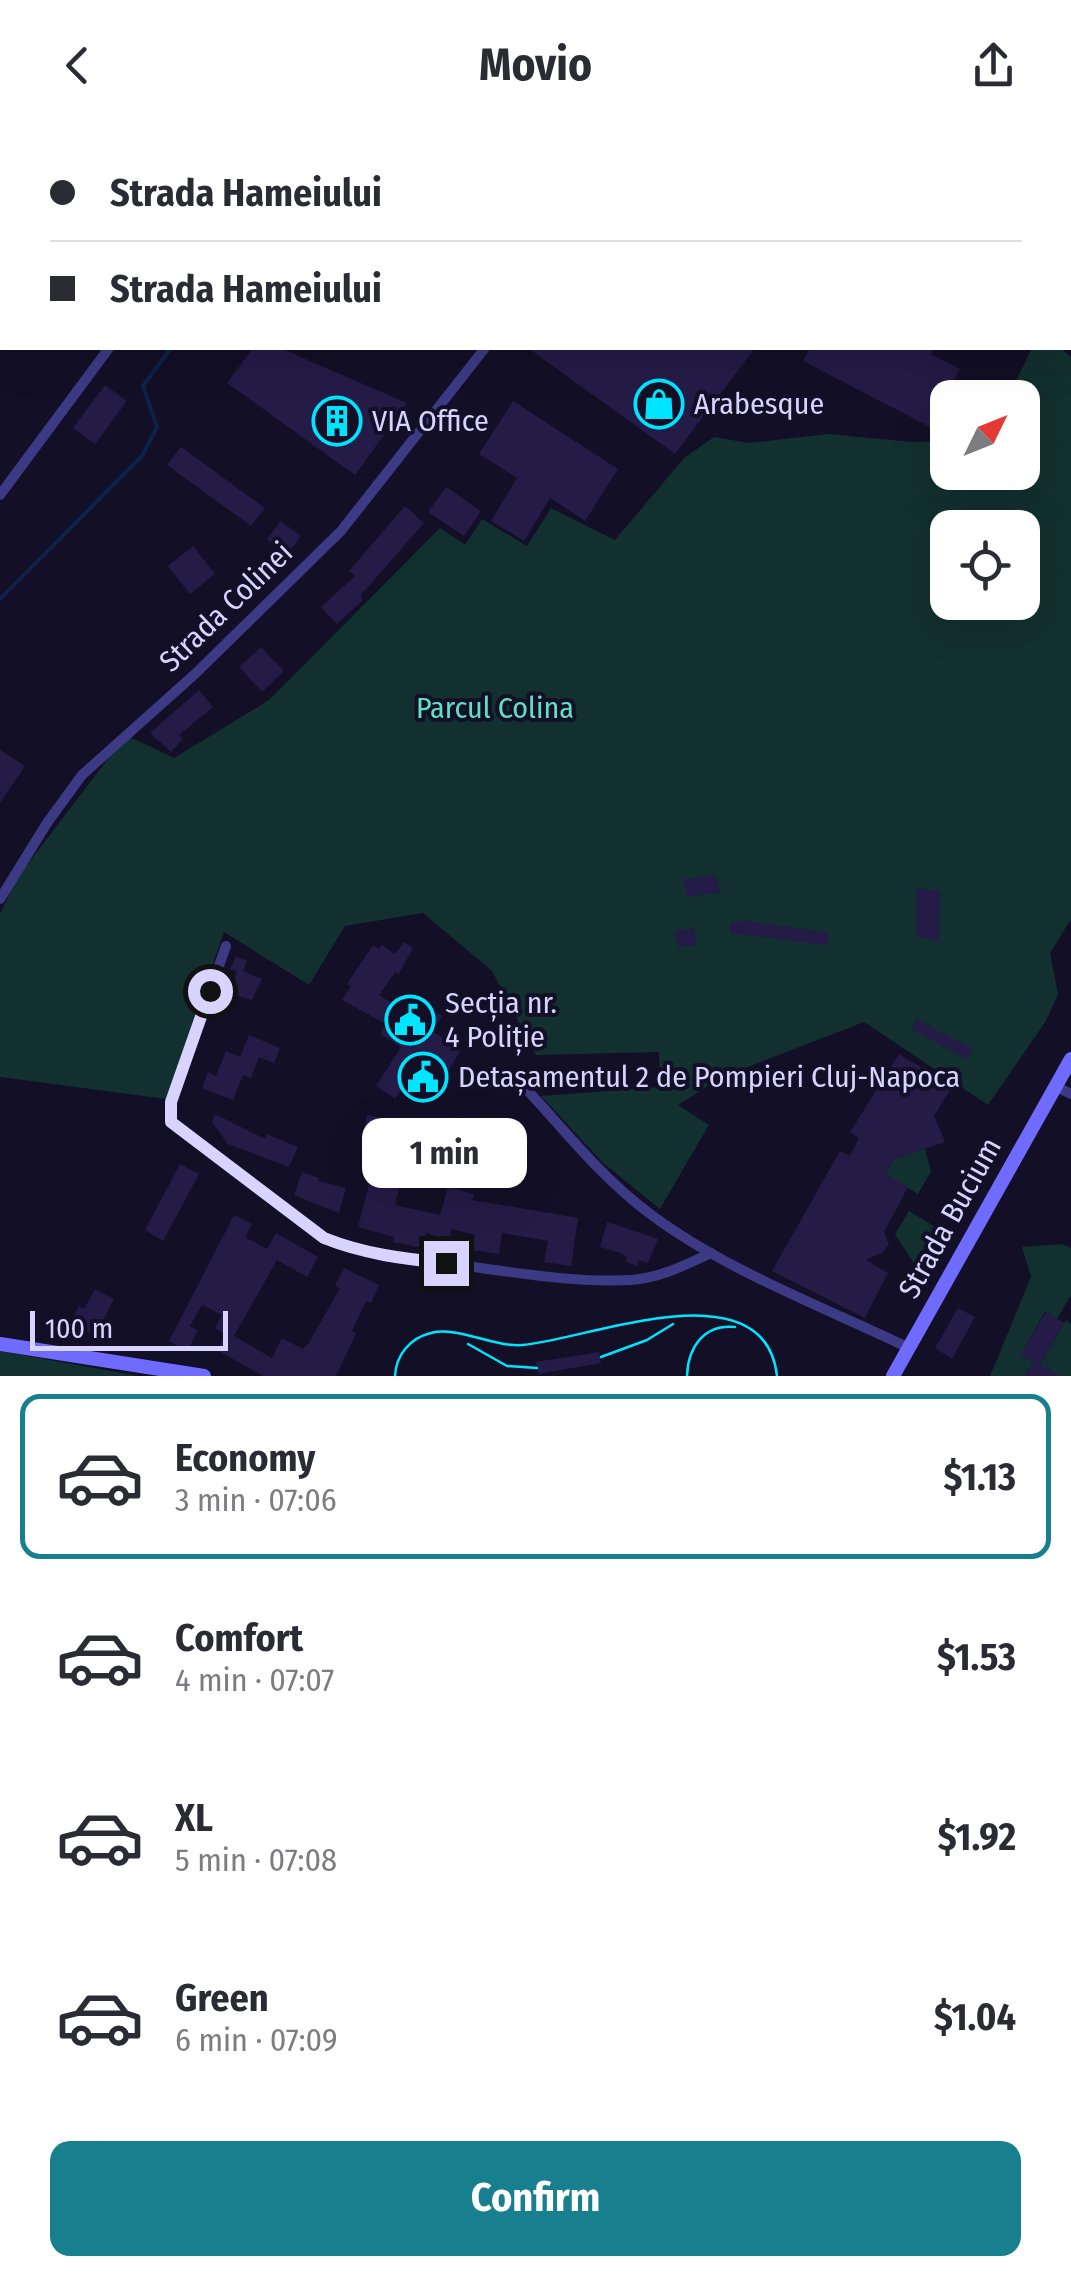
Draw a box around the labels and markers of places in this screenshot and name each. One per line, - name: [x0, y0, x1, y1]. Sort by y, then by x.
- shop icon: Arabesque: [633, 378, 685, 430]
- place label: Arabesque: [694, 386, 824, 422]
- building icon: VIA Office: [311, 395, 363, 447]
- place label: VIA Office: [372, 403, 489, 439]
- place label: Secția nr. 4 Poliție: [445, 985, 557, 1056]
- public building icon: Secția nr. 4 Poliție: [384, 994, 436, 1046]
- public building icon: Detașamentul 2 de Pompieri Cluj-Napoca: [397, 1051, 449, 1103]
- place label: Detașamentul 2 de Pompieri Cluj-Napoca: [458, 1059, 960, 1096]

